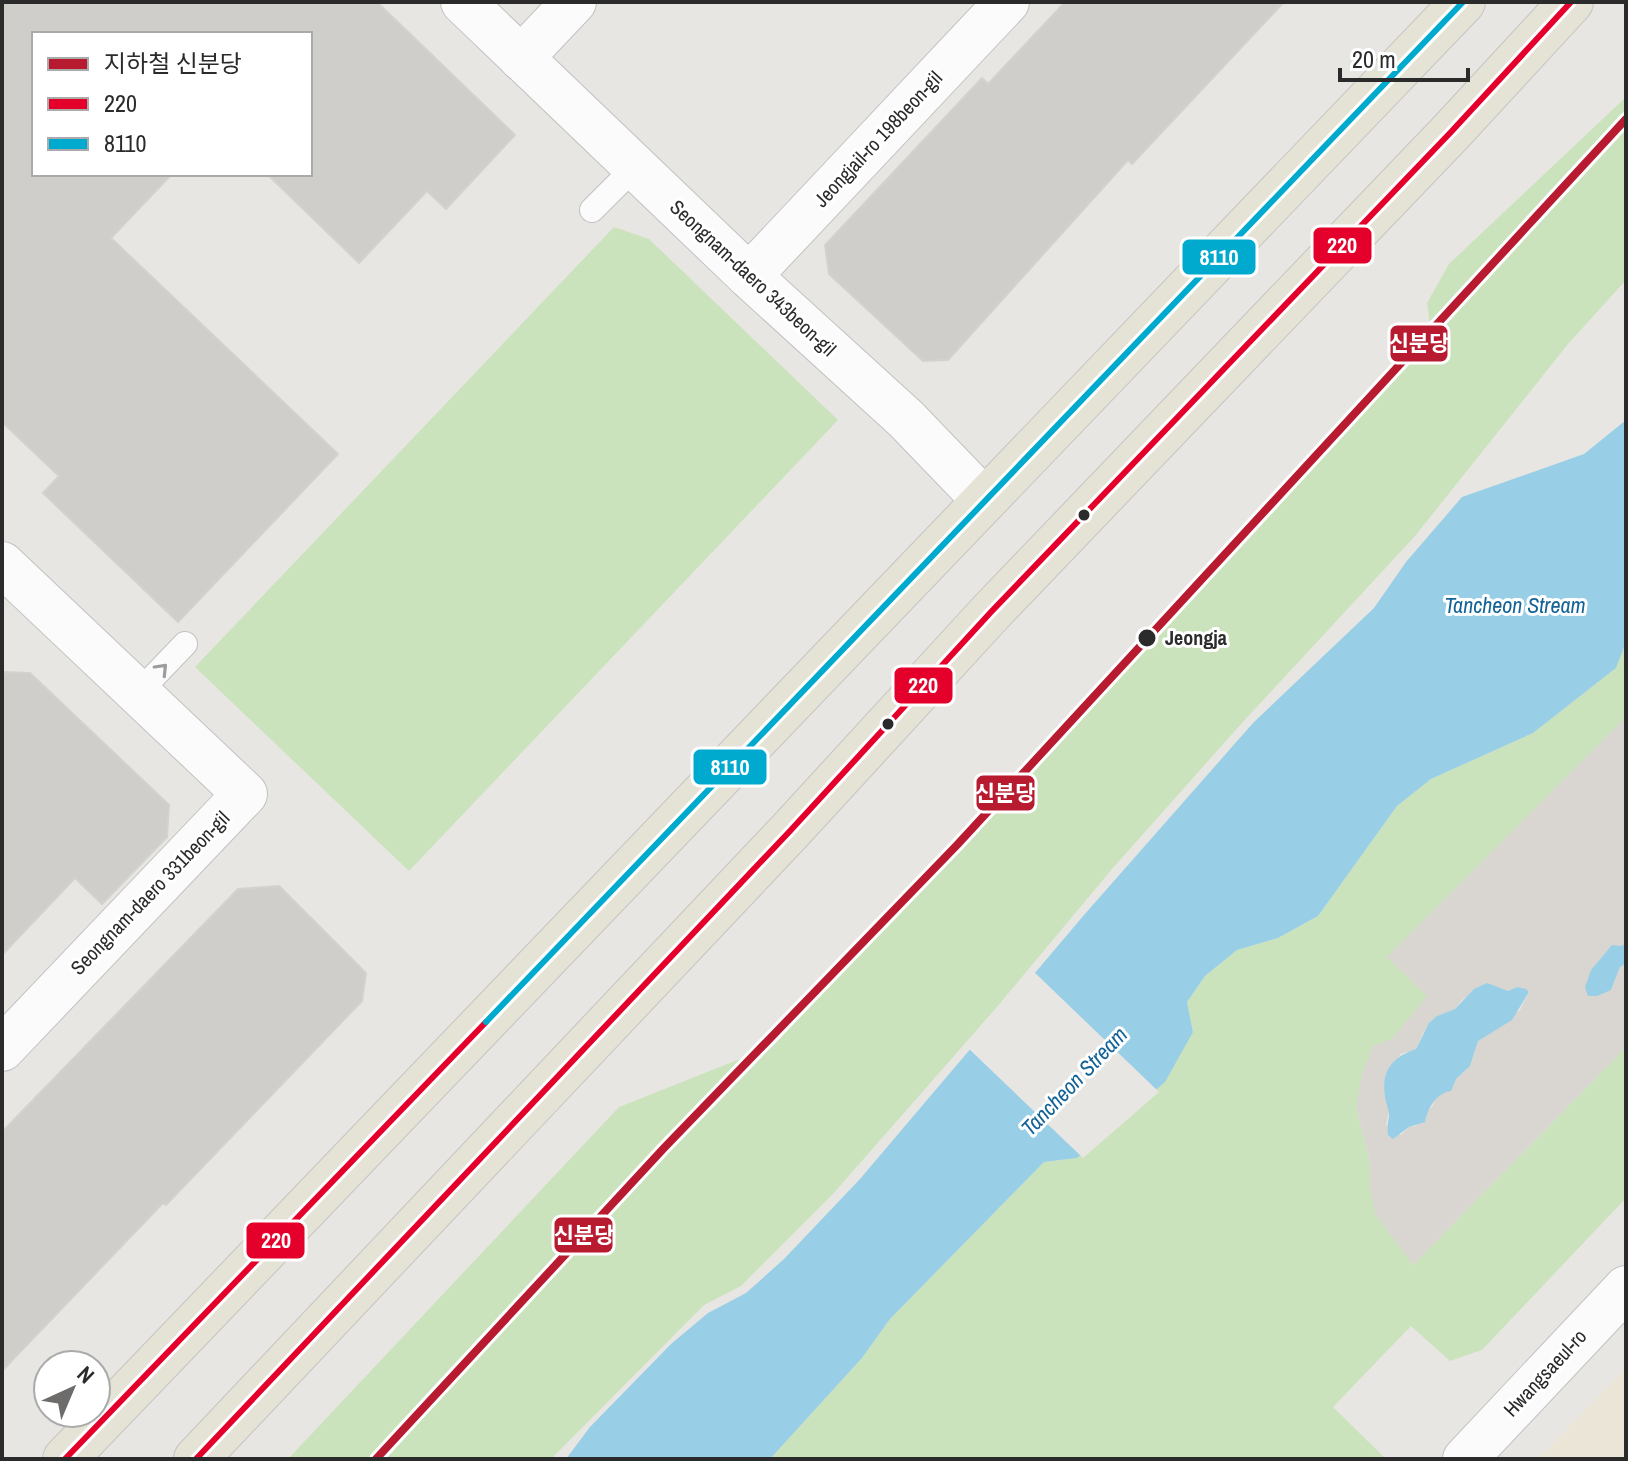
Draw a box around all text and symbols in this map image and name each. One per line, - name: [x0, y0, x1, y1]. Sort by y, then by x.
- legend: [32, 32, 312, 176]
- scale bar: [1340, 32, 1468, 82]
- text: 20 m: [1352, 43, 1396, 75]
- text: 지하철 신분당: [104, 47, 242, 79]
- street label: Jeongjail-ro 198beon-gil: [807, 65, 948, 213]
- text: 220: [104, 87, 137, 119]
- text: 8110: [104, 127, 146, 159]
- street label: Seongnam-daero 343beon-gil: [664, 193, 842, 362]
- line badge: 220: [1312, 226, 1373, 265]
- text: 220: [1327, 230, 1357, 260]
- line badge: 8110: [1181, 238, 1257, 276]
- text: 8110: [1199, 242, 1239, 272]
- line badge: 신분당: [1389, 324, 1449, 363]
- text: 신분당: [1389, 328, 1449, 358]
- unlabelled marker: [1076, 507, 1092, 523]
- water label: Tancheon Stream: [1445, 590, 1585, 620]
- place label: Jeongja: [1165, 624, 1227, 651]
- marker: Jeongja: [1136, 627, 1158, 649]
- one-way arrow: [152, 663, 166, 678]
- line badge: 220: [893, 666, 954, 705]
- text: 220: [908, 670, 938, 700]
- unlabelled marker: [880, 716, 896, 732]
- line badge: 8110: [692, 748, 768, 786]
- text: 8110: [710, 752, 750, 782]
- line badge: 신분당: [975, 774, 1036, 812]
- text: 신분당: [975, 778, 1035, 808]
- street label: Seongnam-daero 331beon-gil: [64, 805, 235, 980]
- water label: Tancheon Stream: [1014, 1020, 1134, 1142]
- line badge: 신분당: [553, 1216, 614, 1254]
- text: 신분당: [554, 1220, 614, 1250]
- line badge: 220: [245, 1221, 306, 1260]
- text: 220: [261, 1225, 291, 1255]
- street label: Hwangsaeul-ro: [1497, 1323, 1592, 1422]
- north arrow: [32, 1349, 112, 1429]
- text: N: [71, 1359, 101, 1390]

